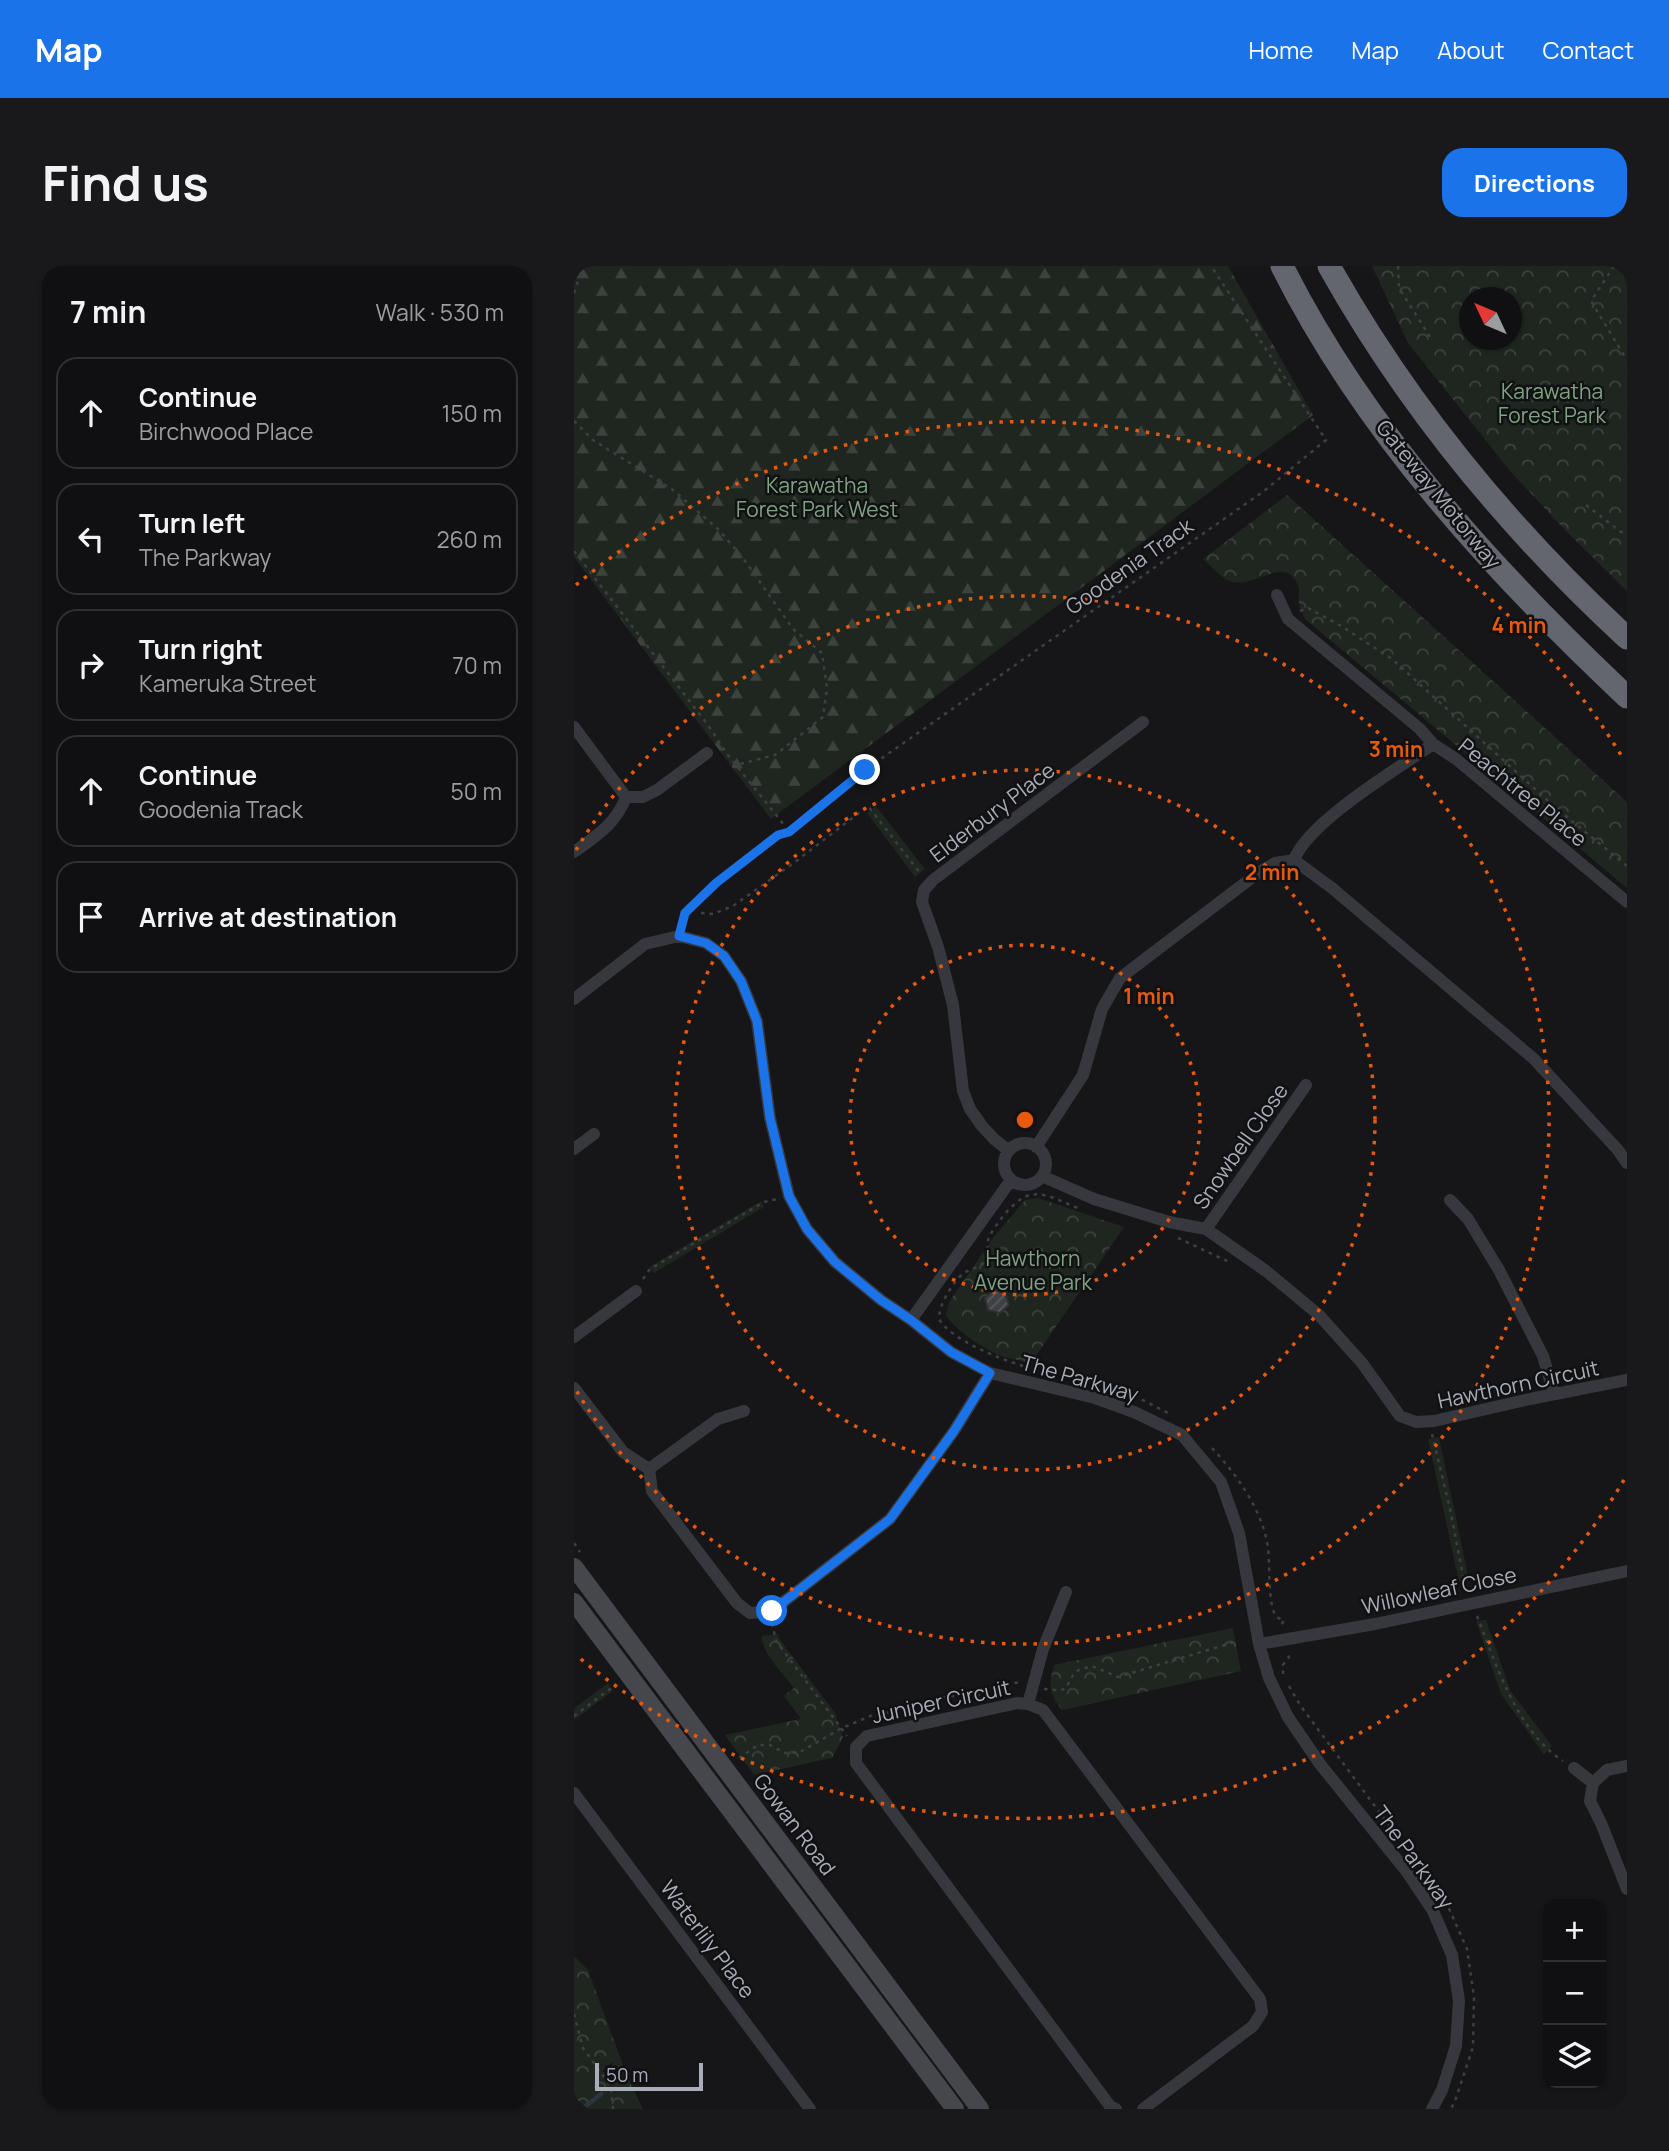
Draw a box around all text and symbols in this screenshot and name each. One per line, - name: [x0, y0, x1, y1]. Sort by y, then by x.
- text: Map: [35, 27, 103, 72]
- text: Home: [1248, 33, 1313, 66]
- text: Map: [1351, 33, 1399, 66]
- text: About: [1437, 33, 1505, 66]
- text: Contact: [1543, 33, 1634, 66]
- button: Directions: [1442, 148, 1627, 217]
- text: Find us: [42, 149, 209, 216]
- north arrow: [1459, 287, 1522, 350]
- text: 7 min: [70, 291, 146, 332]
- text: Walk · 530 m: [375, 296, 504, 328]
- park label: Karawatha Forest Park: [1498, 377, 1606, 429]
- text: Continue: [139, 379, 257, 415]
- icon: ahead: [72, 394, 110, 432]
- text: 150 m: [442, 397, 502, 429]
- street label: Gateway Motorway: [1370, 414, 1508, 574]
- text: Birchwood Place: [139, 415, 313, 447]
- park label: Karawatha Forest Park West: [736, 471, 898, 523]
- text: Turn left: [139, 505, 246, 541]
- street label: Goodenia Track: [1060, 511, 1199, 620]
- icon: left: [72, 520, 110, 558]
- text: 260 m: [436, 523, 502, 555]
- text: The Parkway: [139, 541, 271, 573]
- text: 4 min: [1492, 611, 1546, 639]
- text: Turn right: [139, 631, 263, 667]
- icon: right: [72, 646, 110, 684]
- text: 70 m: [452, 649, 502, 681]
- text: Kameruka Street: [139, 667, 317, 699]
- street label: Peachtree Place: [1453, 731, 1593, 853]
- text: 3 min: [1369, 735, 1423, 763]
- route end: [849, 754, 880, 785]
- street label: Elderbury Place: [924, 756, 1060, 868]
- text: Continue: [139, 757, 257, 793]
- icon: ahead: [72, 772, 110, 810]
- text: 50 m: [451, 775, 502, 807]
- text: Goodenia Track: [139, 793, 303, 825]
- text: 2 min: [1245, 858, 1299, 886]
- icon: arrive: [72, 898, 110, 936]
- text: Arrive at destination: [139, 899, 397, 935]
- text: 1 min: [1123, 982, 1175, 1010]
- street label: Snowbell Close: [1186, 1077, 1294, 1215]
- centre of rings: [1013, 1108, 1037, 1132]
- park label: Hawthorn Avenue Park: [974, 1244, 1093, 1296]
- street label: The Parkway: [1018, 1348, 1142, 1408]
- street label: Hawthorn Circuit: [1435, 1353, 1601, 1415]
- street label: Willowleaf Close: [1359, 1560, 1519, 1620]
- route start: [756, 1595, 787, 1626]
- street label: Juniper Circuit: [869, 1673, 1013, 1729]
- street label: Gowan Road: [748, 1767, 842, 1881]
- street label: The Parkway: [1367, 1800, 1461, 1914]
- street label: Waterlily Place: [654, 1874, 762, 2004]
- map controls: [1543, 1899, 1606, 2088]
- button: +: [1543, 1899, 1606, 1962]
- button: −: [1543, 1962, 1606, 2025]
- button: layers: [1543, 2025, 1606, 2088]
- scale bar: [595, 2060, 704, 2092]
- text: 50 m: [606, 2062, 648, 2088]

